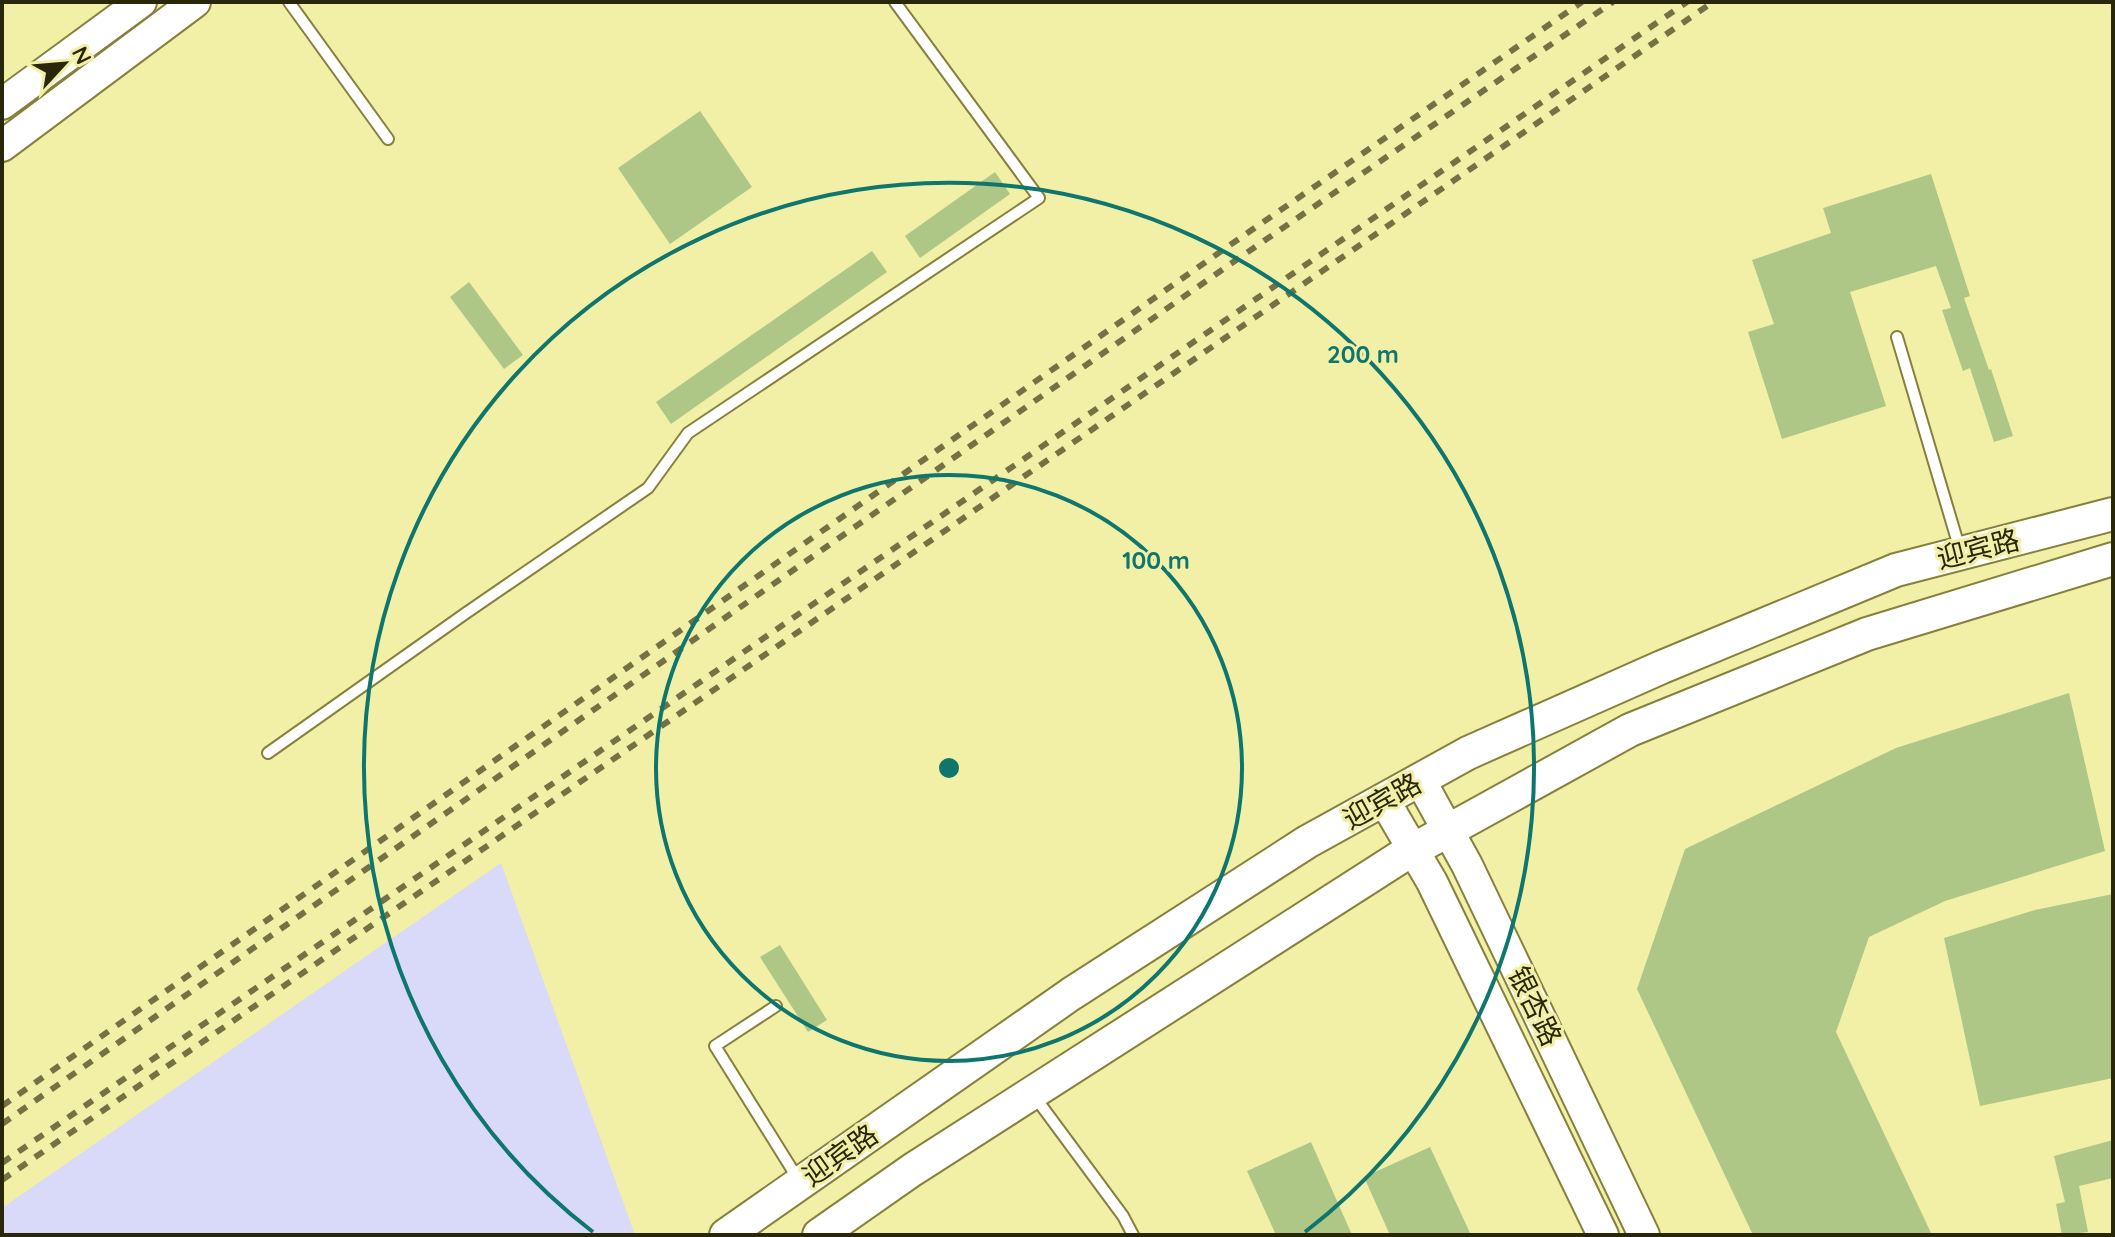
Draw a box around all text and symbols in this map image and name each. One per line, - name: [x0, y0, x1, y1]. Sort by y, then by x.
- north arrow: [24, 24, 104, 104]
- text: N: [66, 42, 98, 69]
- text: 200 m: [1327, 339, 1399, 369]
- street label: 迎宾路: [1933, 521, 2023, 576]
- text: 100 m: [1122, 545, 1190, 575]
- centre of rings: [935, 754, 963, 782]
- street label: 迎宾路: [1337, 765, 1427, 836]
- street label: 银杏路: [1501, 960, 1570, 1051]
- street label: 迎宾路: [795, 1116, 884, 1193]

